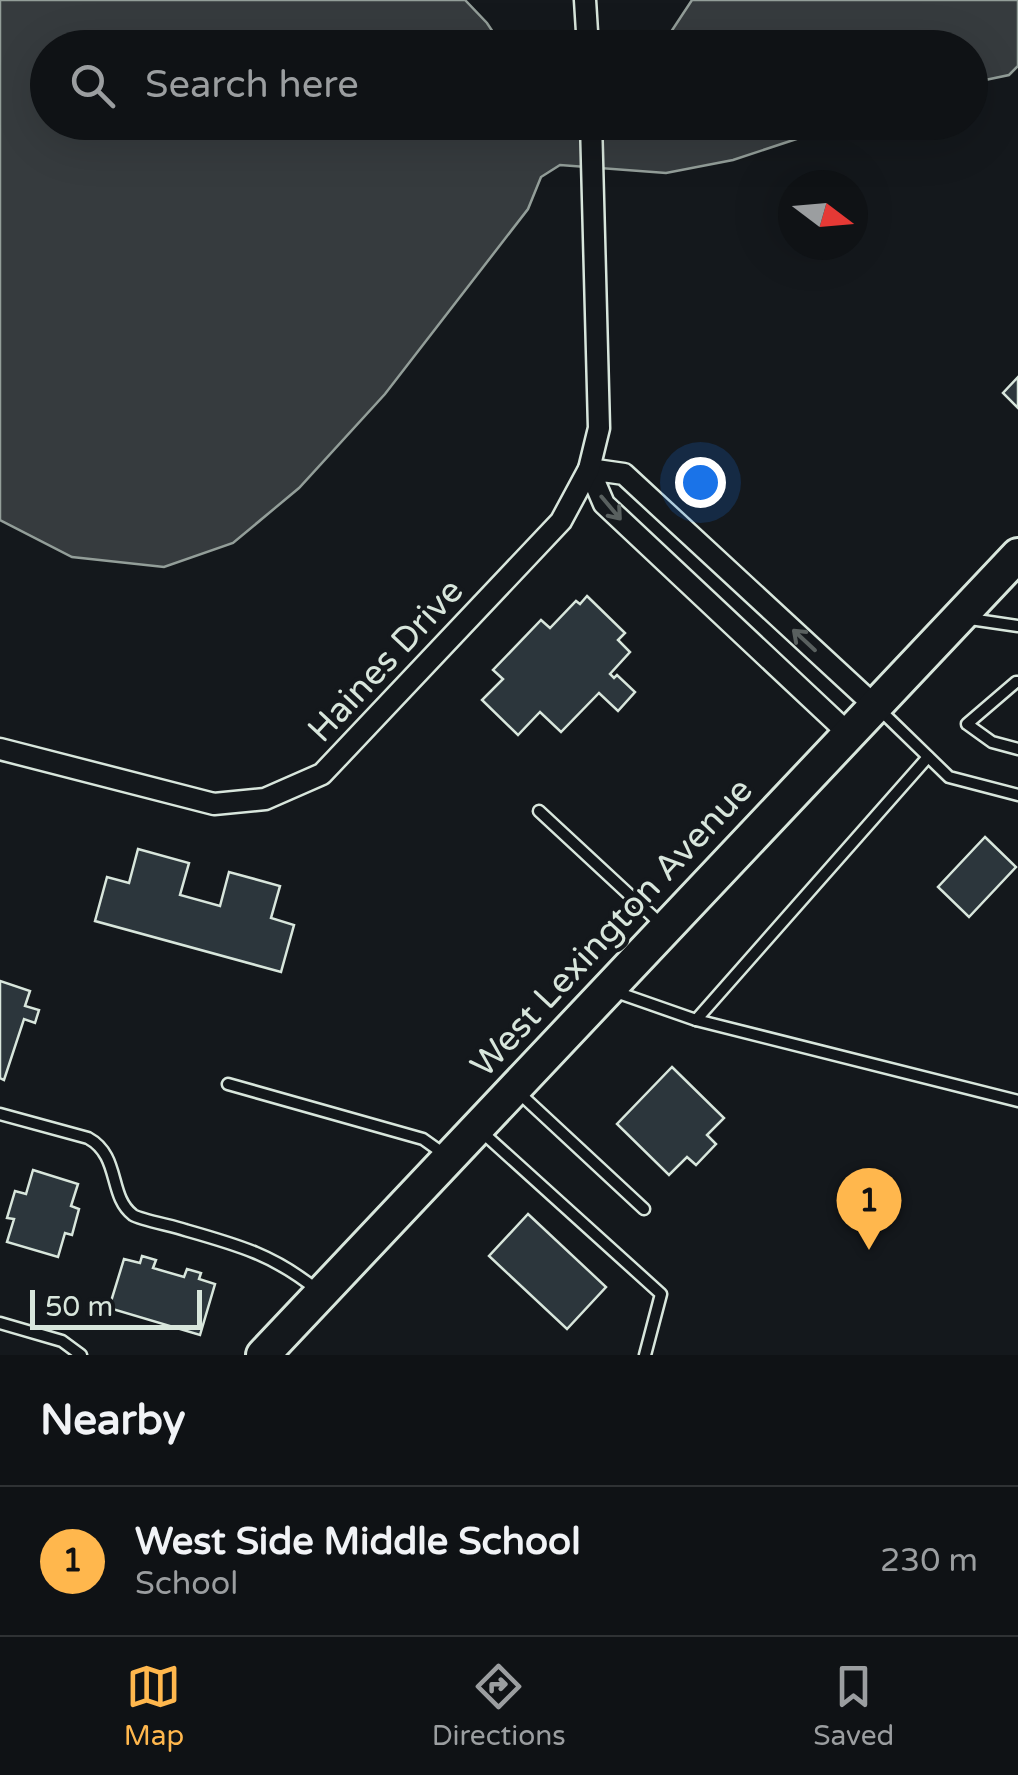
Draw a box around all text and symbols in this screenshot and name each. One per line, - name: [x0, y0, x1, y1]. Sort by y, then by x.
- search box: [30, 30, 988, 140]
- icon: search: [65, 58, 120, 113]
- text: Search here: [145, 62, 359, 108]
- north arrow: [778, 170, 868, 260]
- your location: [675, 457, 726, 508]
- one-way arrow: [599, 495, 622, 520]
- street label: Haines Drive: [299, 570, 472, 751]
- one-way arrow: [792, 628, 817, 651]
- street label: West Lexington Avenue: [462, 769, 761, 1086]
- pin: 1: [836, 1168, 902, 1250]
- scale bar: [30, 1285, 202, 1330]
- text: 50 m: [45, 1290, 113, 1324]
- text: Nearby: [40, 1395, 185, 1446]
- text: West Side Middle School: [135, 1519, 581, 1565]
- text: 1: [62, 1542, 83, 1580]
- text: 230 m: [880, 1542, 978, 1580]
- text: School: [135, 1565, 238, 1603]
- tab: Map: [124, 1659, 184, 1753]
- tab: Directions: [432, 1659, 566, 1753]
- tab: Saved: [813, 1659, 894, 1753]

